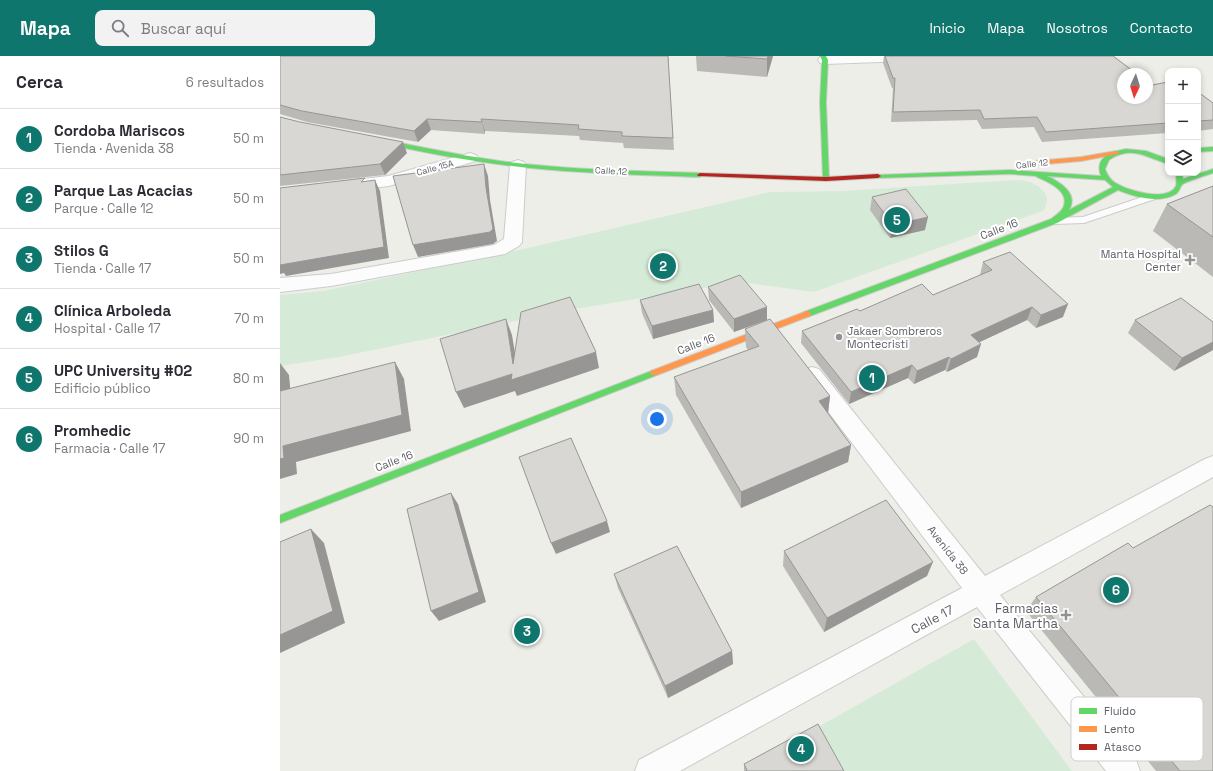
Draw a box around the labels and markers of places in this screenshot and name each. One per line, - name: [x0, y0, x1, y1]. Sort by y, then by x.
- pin: 5: [884, 205, 910, 235]
- place label: Manta Hospital Center: [1101, 247, 1181, 274]
- pin: 2: [650, 251, 676, 281]
- marker: Manta Hospital Center: [1184, 254, 1196, 266]
- place label: Jakaer Sombreros Montecristi: [847, 324, 942, 351]
- marker: Jakaer Sombreros Montecristi: [834, 332, 844, 342]
- pin: 1: [859, 363, 885, 393]
- pin: 6: [1103, 575, 1129, 605]
- place label: Farmacias Santa Martha: [973, 600, 1059, 632]
- marker: Farmacias Santa Martha: [1061, 610, 1071, 620]
- pin: 3: [514, 616, 540, 646]
- pin: 4: [788, 734, 814, 764]

